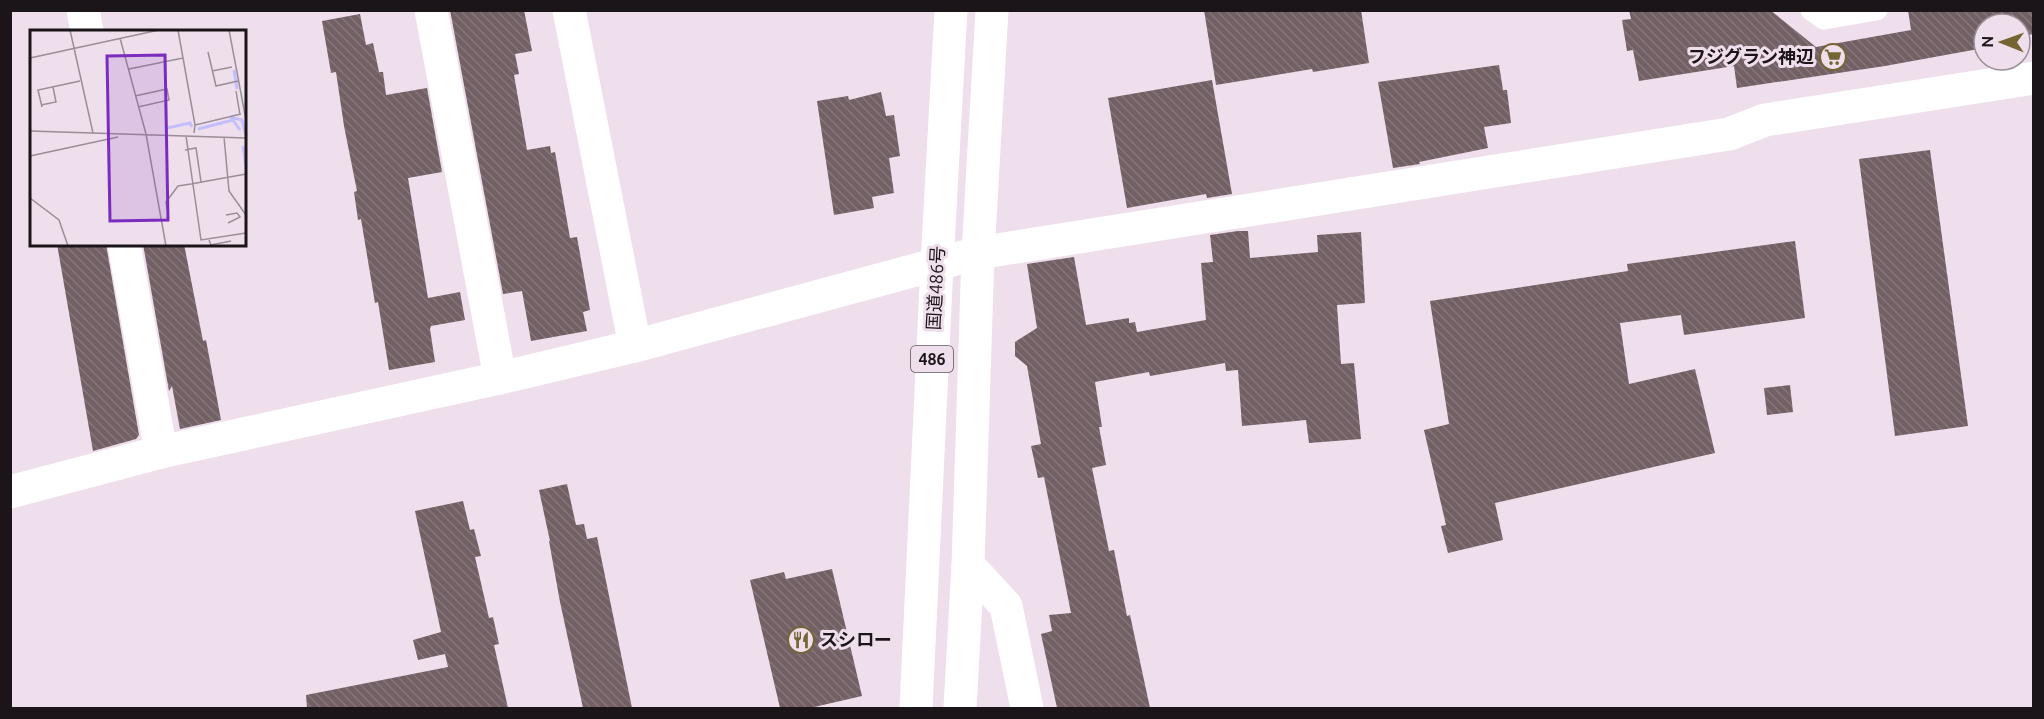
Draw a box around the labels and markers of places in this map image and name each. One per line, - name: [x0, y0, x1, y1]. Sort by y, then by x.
- supermarket icon: フジグラン神辺: [1818, 42, 1848, 72]
- place label: フジグラン神辺: [1688, 46, 1814, 66]
- restaurant icon: スシロー: [786, 625, 816, 655]
- place label: スシロー: [820, 629, 892, 649]

